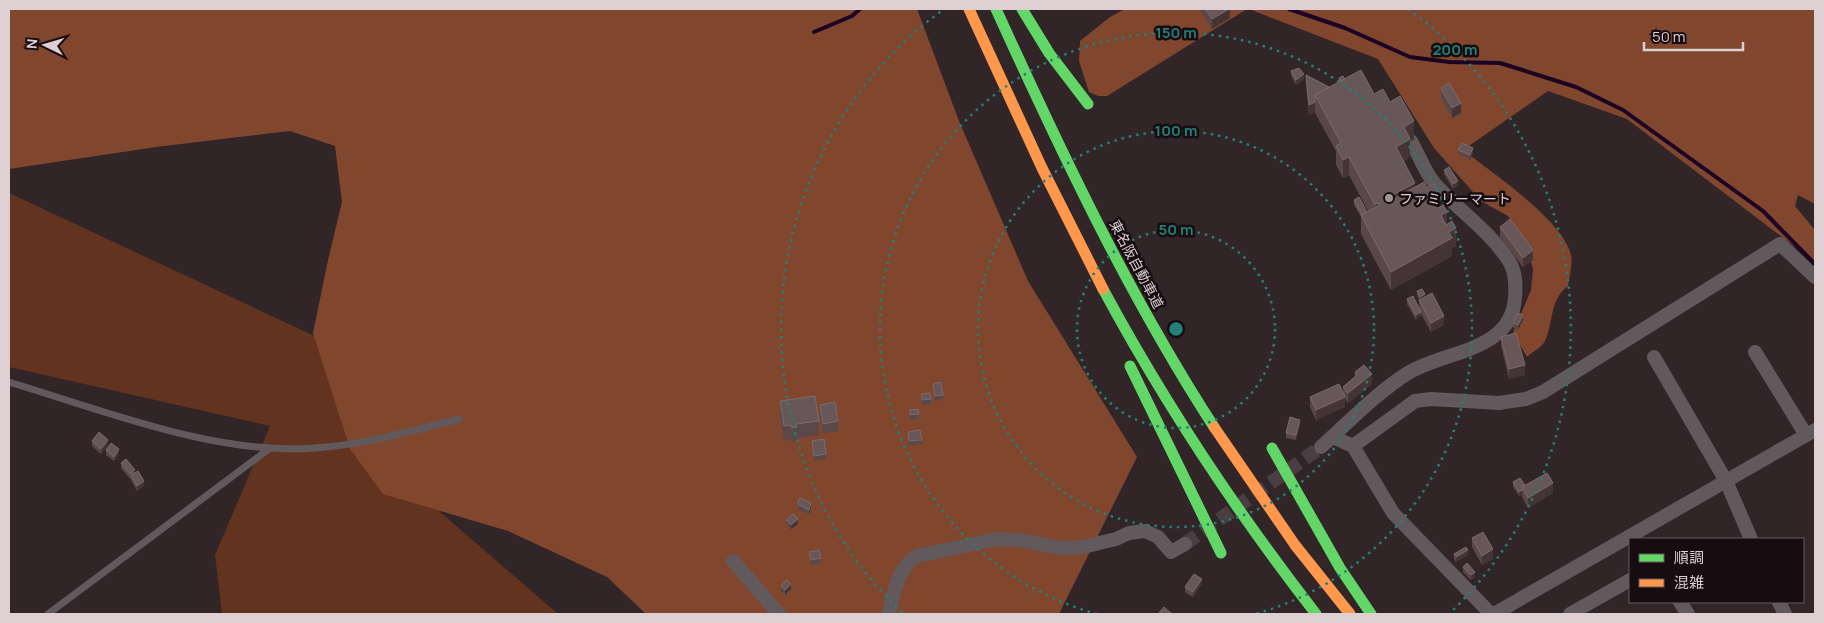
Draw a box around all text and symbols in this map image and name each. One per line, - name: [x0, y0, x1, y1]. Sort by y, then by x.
- north arrow: [20, 20, 70, 70]
- scale bar: [1644, 20, 1743, 52]
- text: 150 m: [1155, 22, 1197, 43]
- text: 50 m: [1652, 26, 1686, 47]
- text: N: [22, 38, 41, 50]
- text: 200 m: [1432, 39, 1478, 60]
- text: 100 m: [1155, 120, 1197, 141]
- place label: ファミリーマート: [1399, 189, 1511, 208]
- marker: ファミリーマート: [1383, 192, 1395, 204]
- street label: 東名阪自動車道: [1106, 216, 1168, 312]
- text: 50 m: [1158, 219, 1194, 240]
- centre of rings: [1167, 320, 1185, 338]
- legend: [1629, 538, 1804, 603]
- text: 順調: [1674, 547, 1704, 568]
- text: 混雑: [1674, 572, 1704, 593]

